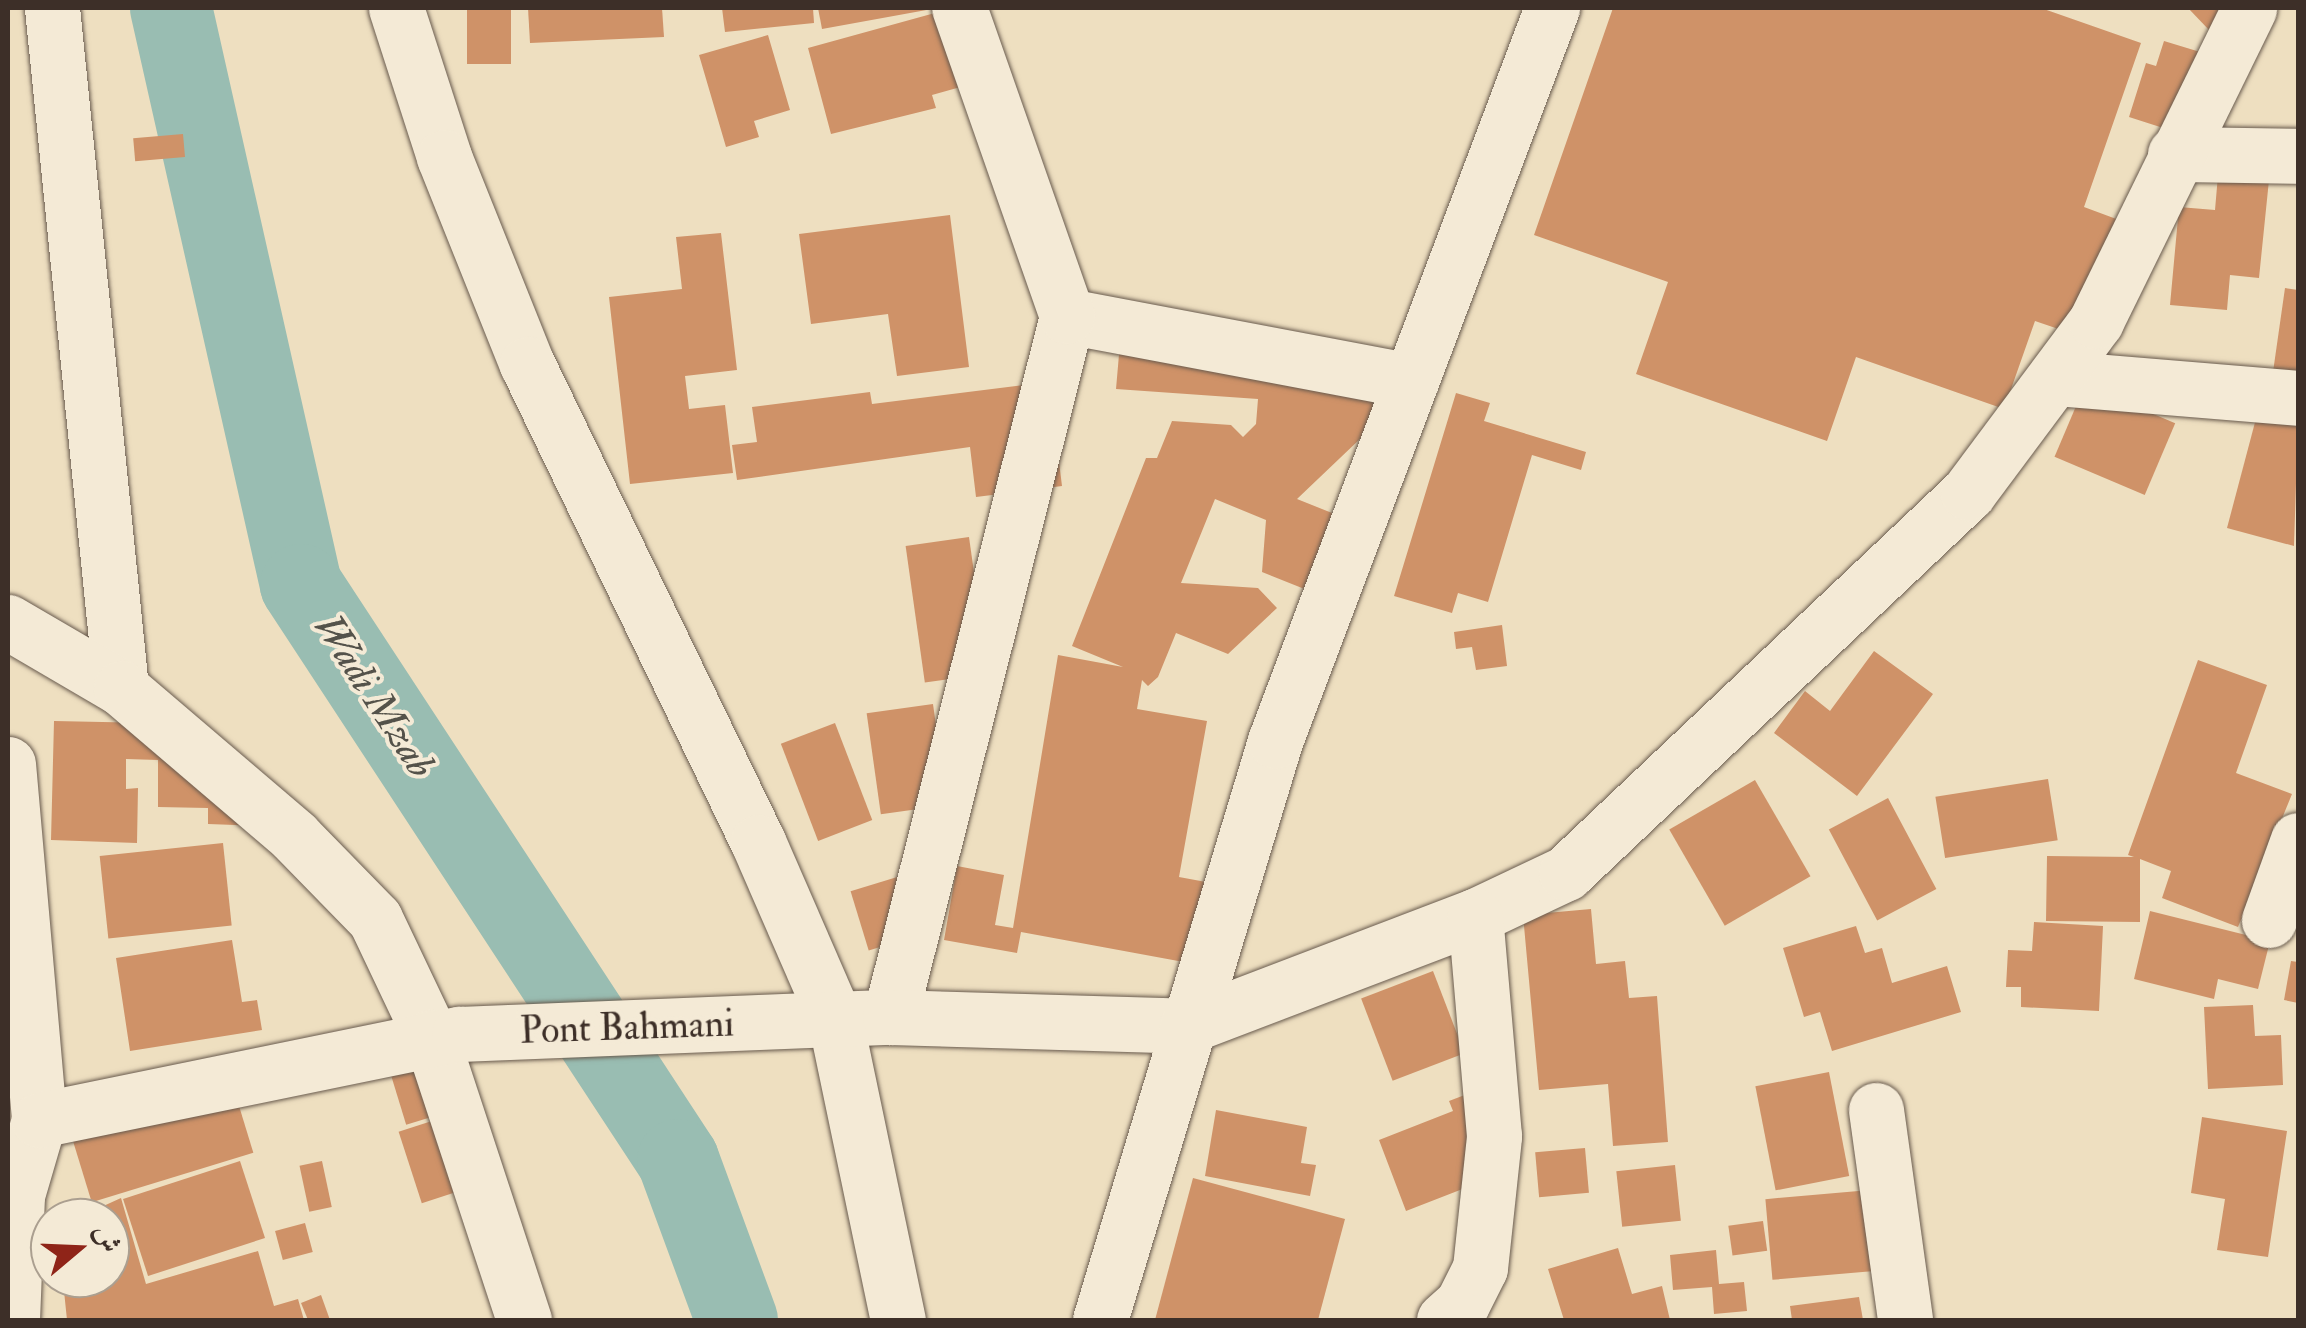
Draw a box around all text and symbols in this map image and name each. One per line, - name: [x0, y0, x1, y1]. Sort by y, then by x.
- water label: Wadi Mzab: [303, 605, 445, 787]
- street label: Pont Bahmani: [519, 1001, 735, 1055]
- north arrow: [30, 1198, 130, 1298]
- text: ش: [86, 1220, 128, 1258]

